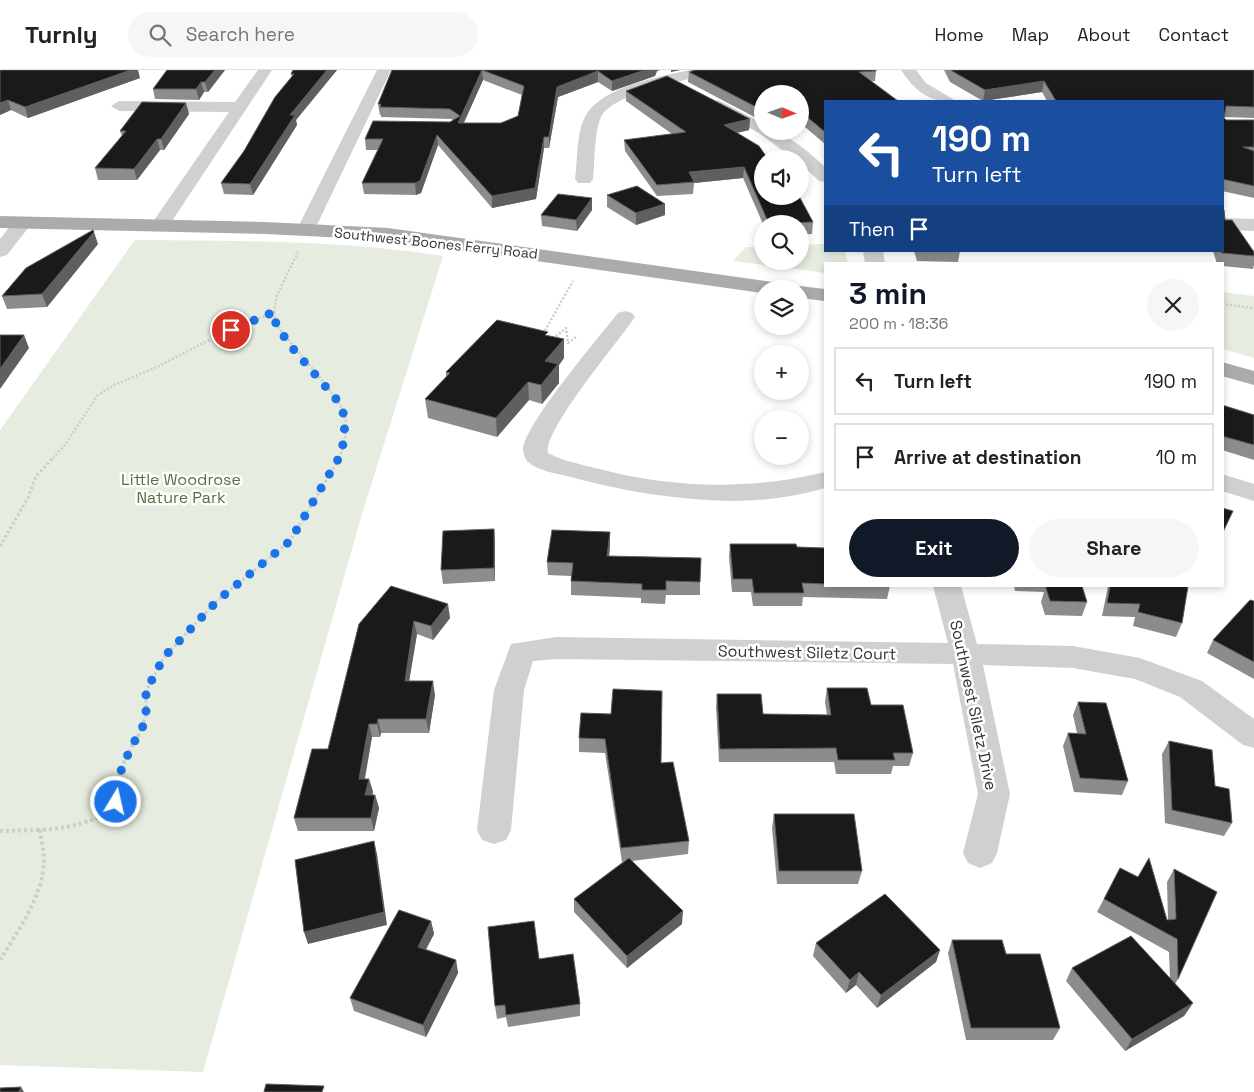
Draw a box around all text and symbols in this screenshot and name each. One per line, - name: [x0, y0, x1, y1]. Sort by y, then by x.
- search box: [128, 12, 478, 57]
- text: Turnly: [25, 19, 98, 50]
- icon: search: [146, 21, 174, 49]
- text: Search here: [186, 22, 295, 47]
- text: Home: [935, 23, 984, 46]
- text: Map: [1012, 23, 1049, 46]
- text: About: [1077, 23, 1131, 46]
- text: Contact: [1159, 23, 1229, 46]
- north arrow: [754, 85, 809, 140]
- map controls: [754, 85, 809, 465]
- text: 190 m: [932, 117, 1031, 161]
- icon: left: [849, 120, 914, 185]
- button: sound: [754, 150, 809, 205]
- text: Turn left: [932, 160, 1022, 188]
- button: search: [754, 215, 809, 270]
- icon: arrive: [905, 215, 933, 243]
- text: Then: [849, 217, 895, 242]
- street label: Southwest Boones Ferry Road: [333, 223, 539, 263]
- text: 3 min: [849, 274, 927, 313]
- button: close: [1147, 279, 1199, 331]
- button: layers: [754, 280, 809, 335]
- pin: [210, 309, 252, 351]
- text: 200 m · 18:36: [849, 313, 948, 334]
- icon: arrive: [217, 316, 245, 344]
- button: +: [754, 345, 809, 400]
- icon: left: [851, 367, 879, 395]
- text: Turn left: [894, 369, 972, 394]
- text: 190 m: [1144, 369, 1197, 394]
- button: −: [754, 410, 809, 465]
- icon: arrive: [851, 443, 879, 471]
- text: Arrive at destination: [894, 445, 1082, 470]
- text: 10 m: [1156, 445, 1197, 470]
- park label: Little Woodrose Nature Park: [121, 469, 241, 508]
- button: Exit: [849, 519, 1019, 577]
- button: Share: [1029, 519, 1199, 577]
- street label: Southwest Siletz Drive: [945, 618, 1002, 792]
- street label: Southwest Siletz Court: [718, 640, 896, 665]
- position arrow: [89, 775, 141, 827]

